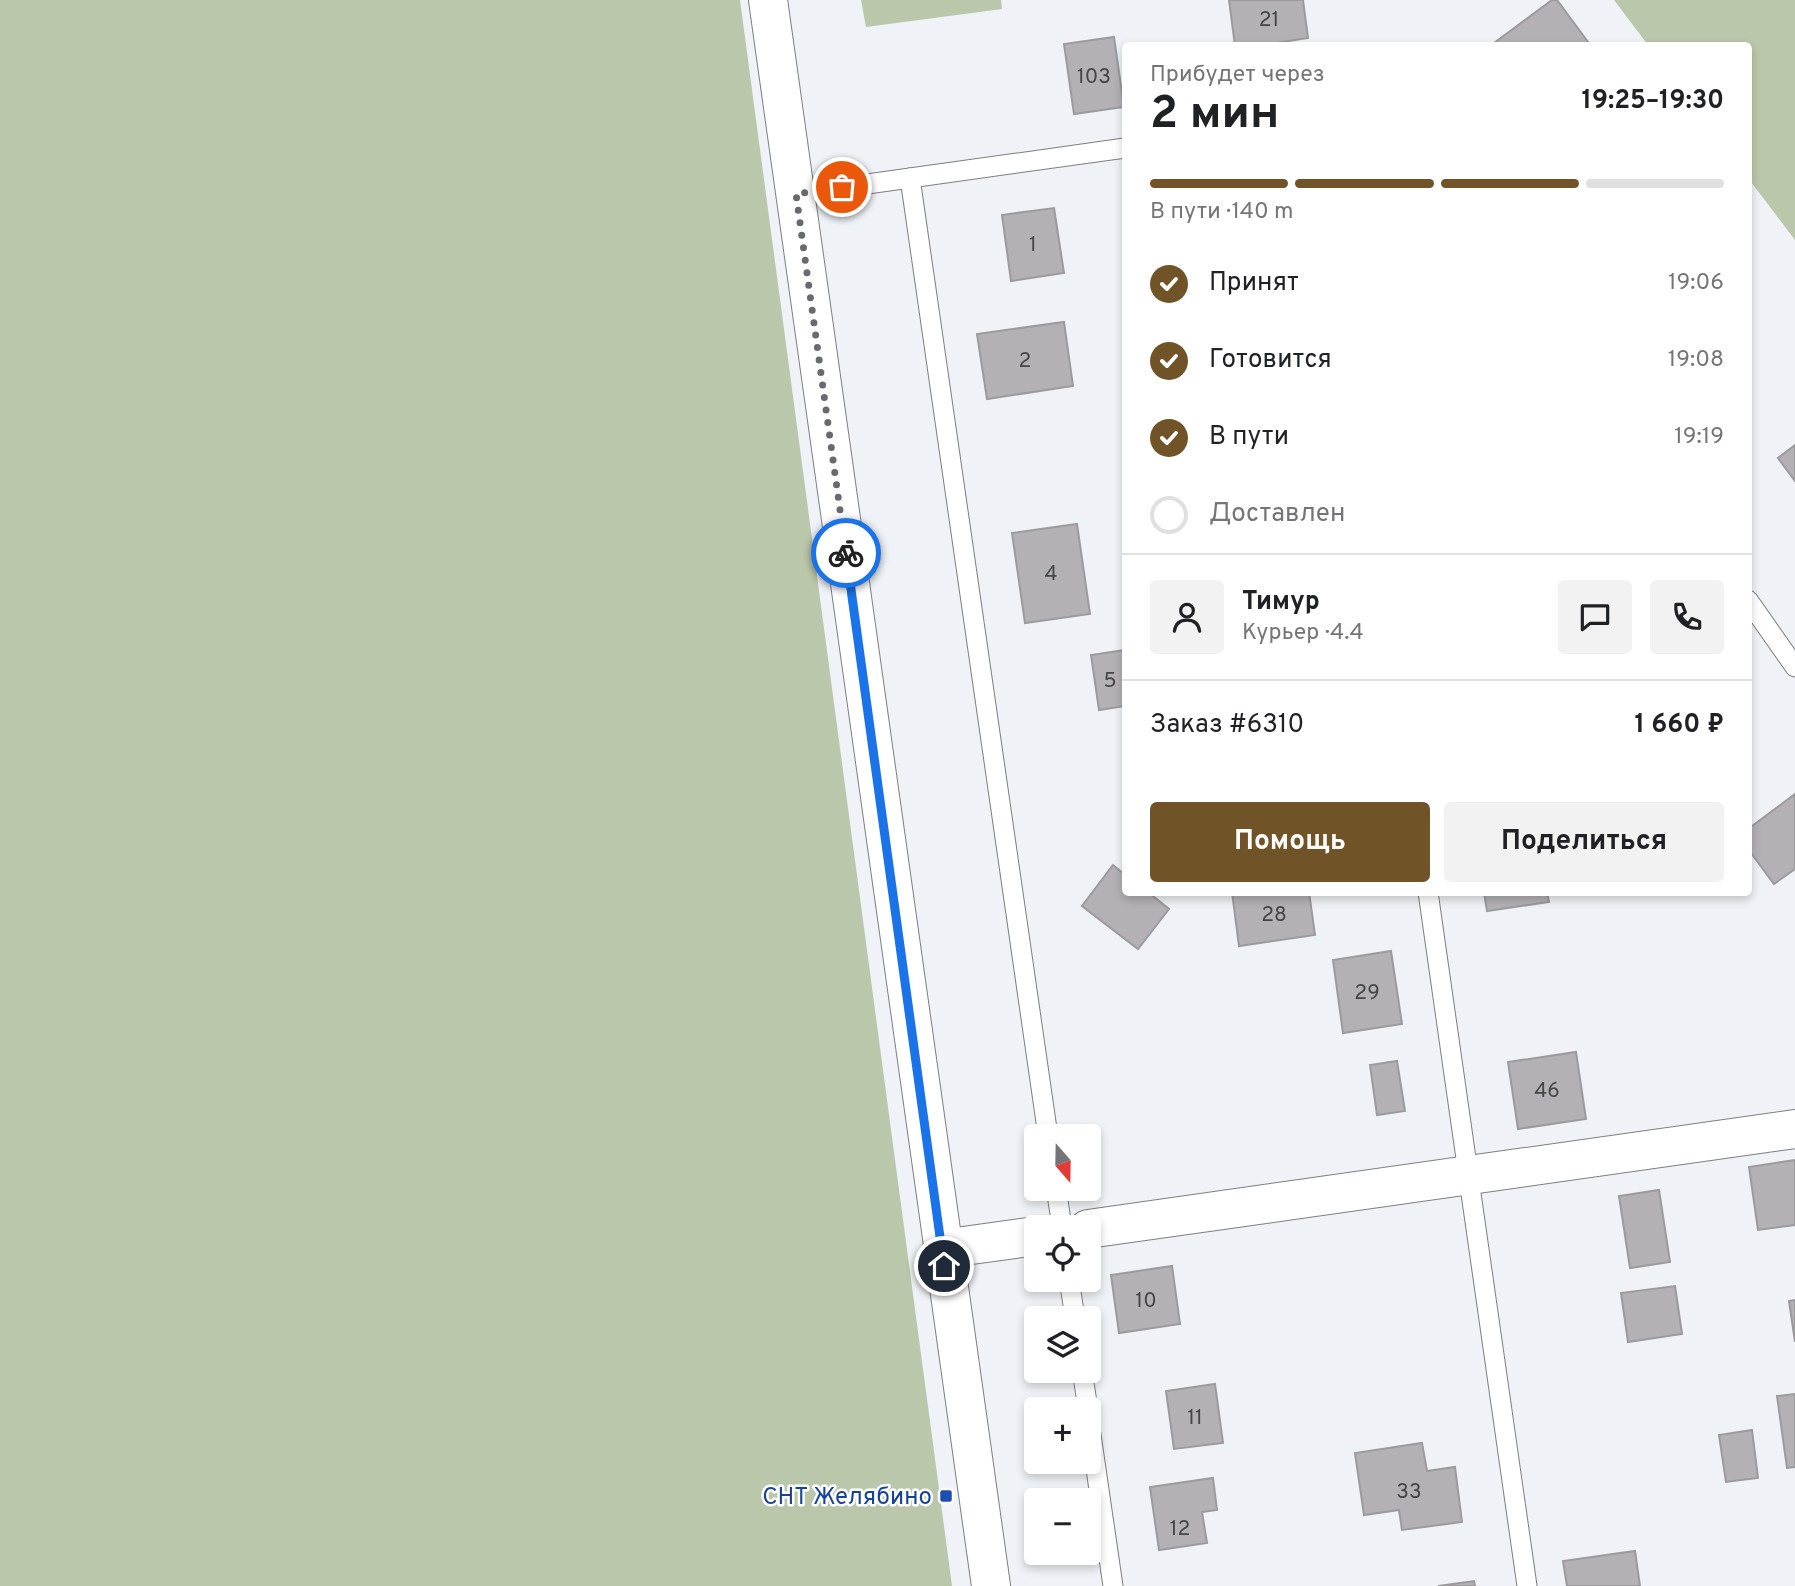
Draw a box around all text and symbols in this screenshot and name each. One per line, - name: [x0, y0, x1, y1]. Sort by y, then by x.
- house number: 21: [1259, 7, 1279, 34]
- text: Прибудет через: [1150, 61, 1325, 90]
- house number: 103: [1077, 64, 1111, 91]
- text: 19:25–19:30: [1582, 85, 1724, 118]
- text: 2 мин: [1150, 86, 1279, 145]
- pin: [812, 157, 872, 217]
- icon: bag: [823, 168, 861, 206]
- text: В пути · 140 m: [1150, 198, 1294, 227]
- house number: 1: [1029, 232, 1037, 259]
- icon: check: [1150, 265, 1188, 303]
- text: Принят: [1209, 267, 1299, 300]
- text: 19:06: [1668, 269, 1724, 298]
- icon: check: [1150, 342, 1188, 380]
- text: Готовится: [1209, 344, 1332, 377]
- text: 19:08: [1668, 346, 1724, 375]
- house number: 2: [1019, 348, 1031, 375]
- icon: check: [1150, 419, 1188, 457]
- text: В пути: [1209, 421, 1289, 454]
- text: 19:19: [1674, 423, 1724, 452]
- text: Доставлен: [1209, 498, 1345, 531]
- courier: [811, 518, 881, 588]
- icon: bike: [827, 534, 865, 572]
- house number: 4: [1044, 561, 1058, 588]
- button: person: [1150, 580, 1224, 654]
- button: chat: [1558, 580, 1632, 654]
- button: phone: [1650, 580, 1724, 654]
- text: Тимур: [1242, 586, 1320, 619]
- text: Курьер · 4.4: [1242, 619, 1364, 648]
- house number: 5: [1103, 668, 1117, 695]
- text: Заказ #6310: [1150, 709, 1304, 742]
- text: 1 660 ₽: [1634, 709, 1724, 742]
- button: Помощь: [1150, 802, 1430, 882]
- button: Поделиться: [1444, 802, 1724, 882]
- house number: 28: [1261, 902, 1287, 929]
- house number: 29: [1354, 980, 1380, 1007]
- house number: 46: [1534, 1078, 1560, 1105]
- north arrow: [1024, 1124, 1101, 1200]
- map controls: [1024, 1124, 1101, 1565]
- button: locate: [1024, 1215, 1101, 1292]
- pin: [914, 1236, 974, 1296]
- icon: home: [925, 1247, 963, 1285]
- house number: 10: [1135, 1288, 1157, 1315]
- button: layers: [1024, 1306, 1101, 1383]
- button: +: [1024, 1397, 1101, 1474]
- house number: 11: [1187, 1405, 1203, 1432]
- house number: 33: [1396, 1479, 1422, 1506]
- place label: СНТ Желябино: [762, 1483, 932, 1513]
- marker: СНТ Желябино: [938, 1488, 954, 1504]
- button: −: [1024, 1488, 1101, 1565]
- house number: 12: [1170, 1516, 1190, 1543]

